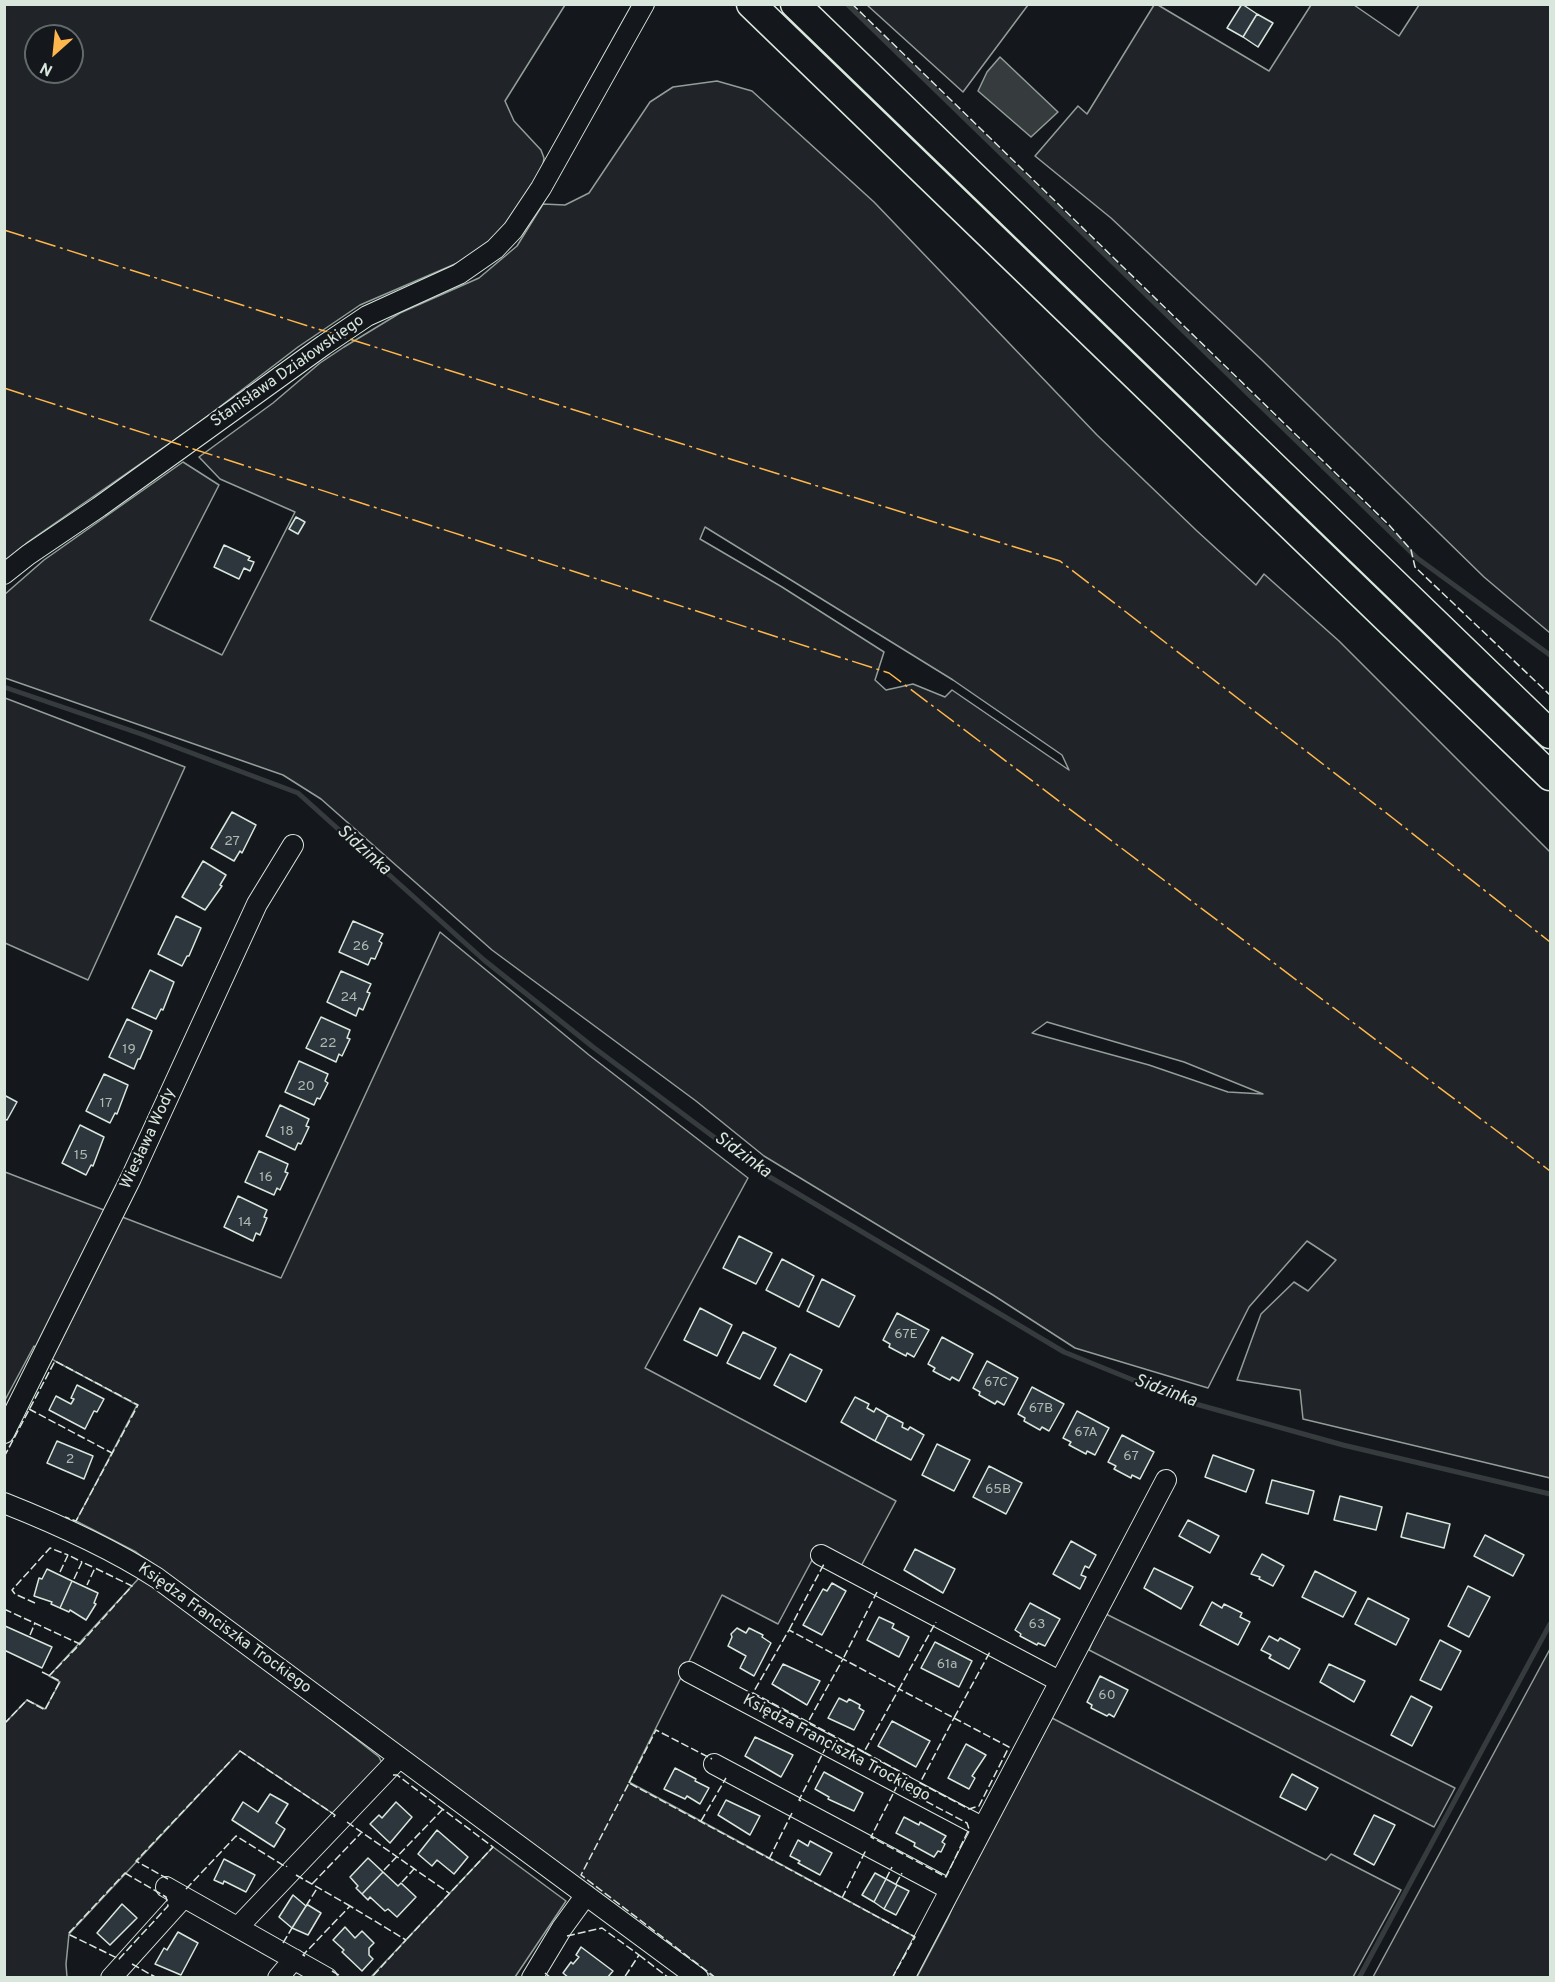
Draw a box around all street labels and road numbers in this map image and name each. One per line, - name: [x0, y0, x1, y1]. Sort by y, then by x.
- street label: Stanisława Działowskiego: [208, 312, 368, 432]
- street label: Wiesława Wody: [117, 1085, 181, 1193]
- street label: Księdza Franciszka Trockiego: [134, 1560, 314, 1698]
- street label: Księdza Franciszka Trockiego: [739, 1691, 933, 1807]

